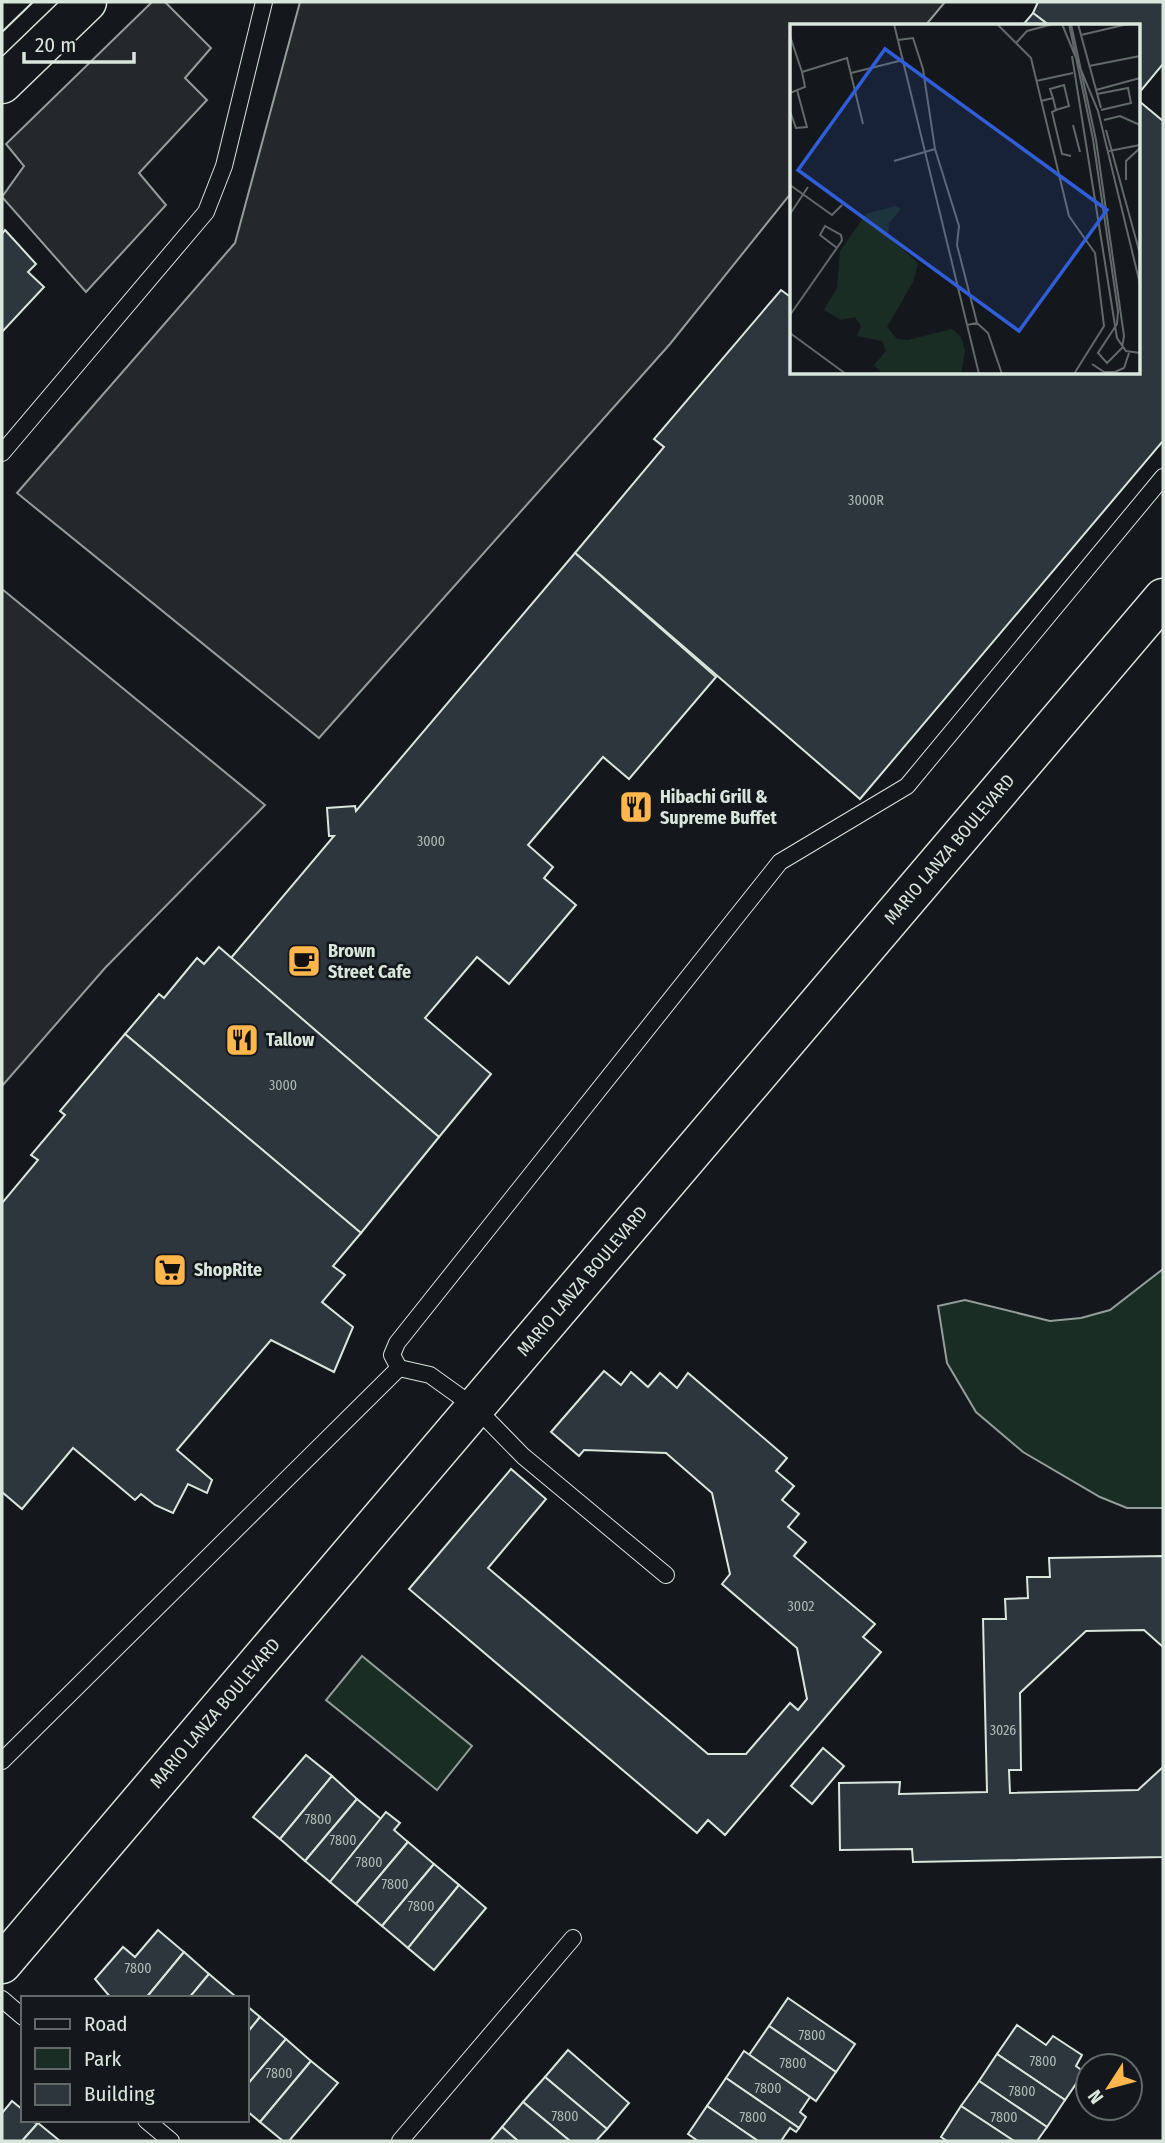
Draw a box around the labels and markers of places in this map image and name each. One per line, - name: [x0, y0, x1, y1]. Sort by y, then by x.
- place label: Hibachi Grill & Supreme Buffet: [660, 786, 777, 829]
- restaurant icon: Hibachi Grill & Supreme Buffet: [617, 788, 655, 826]
- place label: Brown Street Cafe: [328, 940, 411, 983]
- cafe icon: Brown Street Cafe: [285, 942, 323, 980]
- restaurant icon: Tallow: [223, 1021, 261, 1059]
- place label: Tallow: [266, 1029, 315, 1051]
- supermarket icon: ShopRite: [151, 1251, 189, 1289]
- place label: ShopRite: [194, 1259, 262, 1281]

